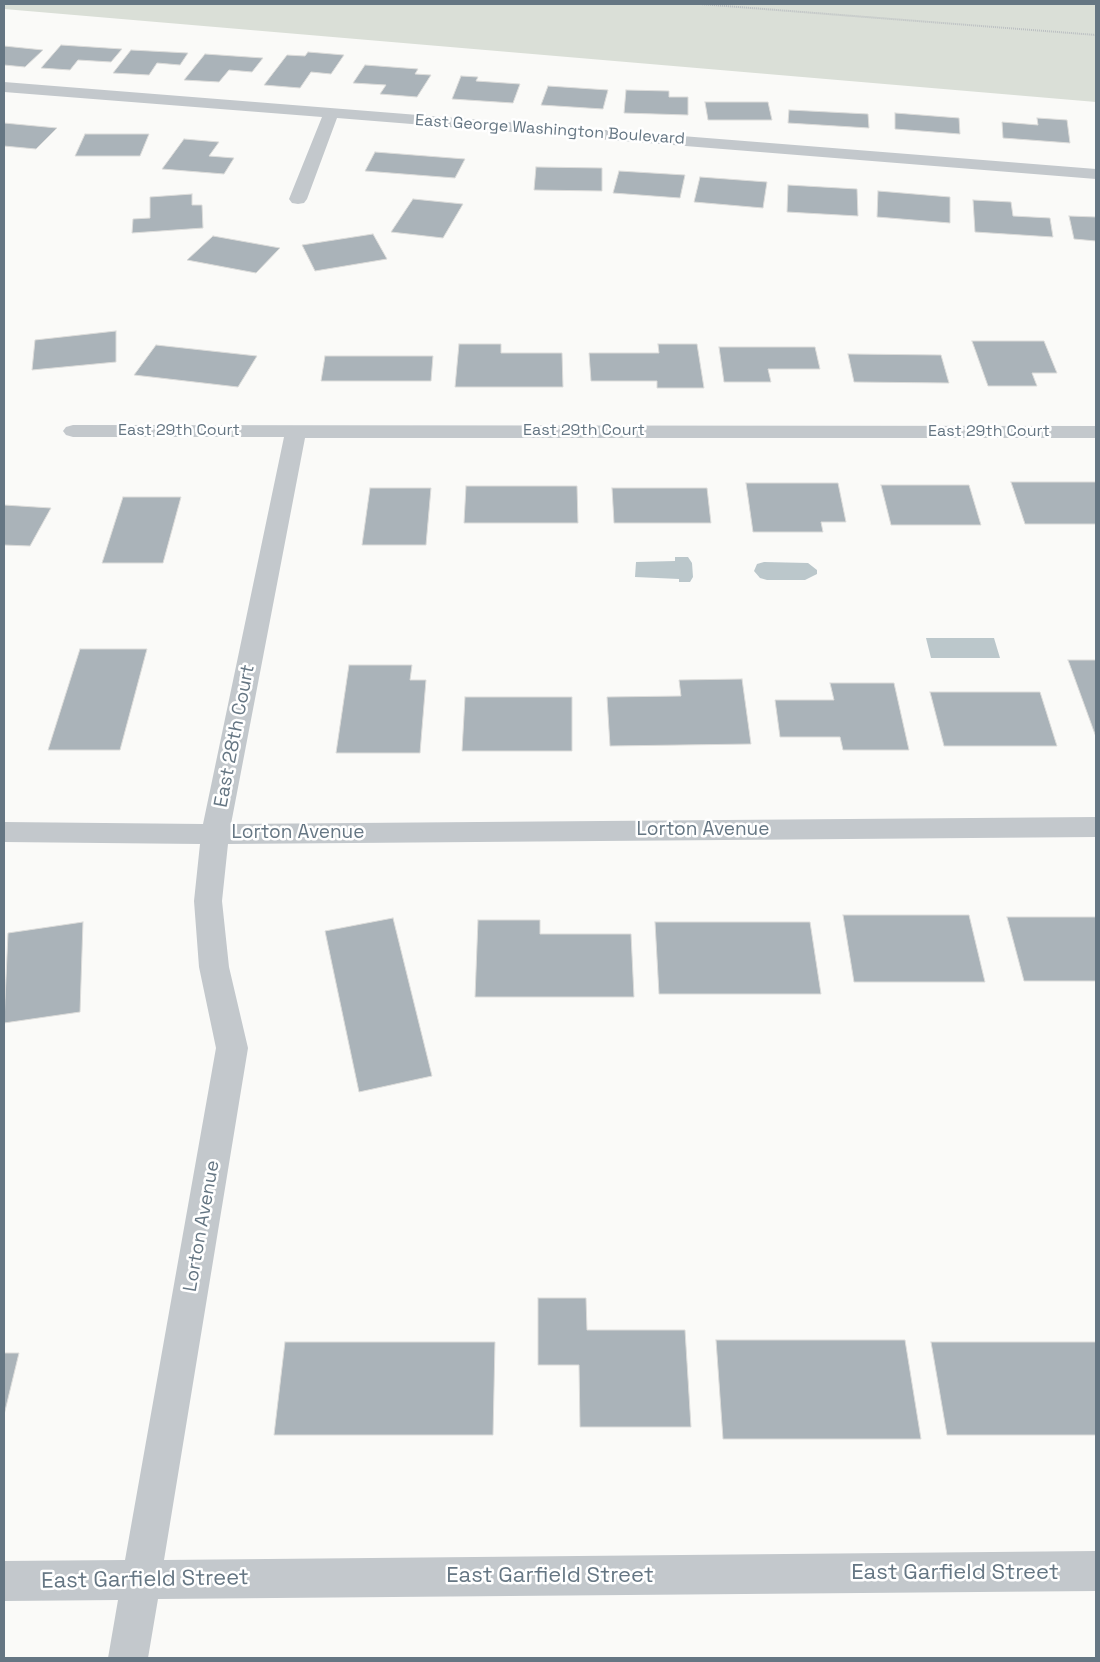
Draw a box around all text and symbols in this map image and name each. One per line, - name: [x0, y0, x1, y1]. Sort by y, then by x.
- street label: East George Washington Boulevard: [414, 111, 686, 149]
- street label: East 29th Court: [118, 421, 240, 441]
- street label: East 29th Court: [523, 421, 645, 441]
- street label: East 29th Court: [928, 422, 1050, 442]
- street label: East 28th Court: [210, 663, 260, 809]
- street label: Lorton Avenue: [637, 819, 769, 841]
- street label: Lorton Avenue: [232, 822, 364, 844]
- street label: Lorton Avenue: [179, 1159, 225, 1293]
- street label: East Garfield Street: [851, 1560, 1059, 1586]
- street label: East Garfield Street: [446, 1563, 654, 1589]
- street label: East Garfield Street: [41, 1565, 249, 1595]

